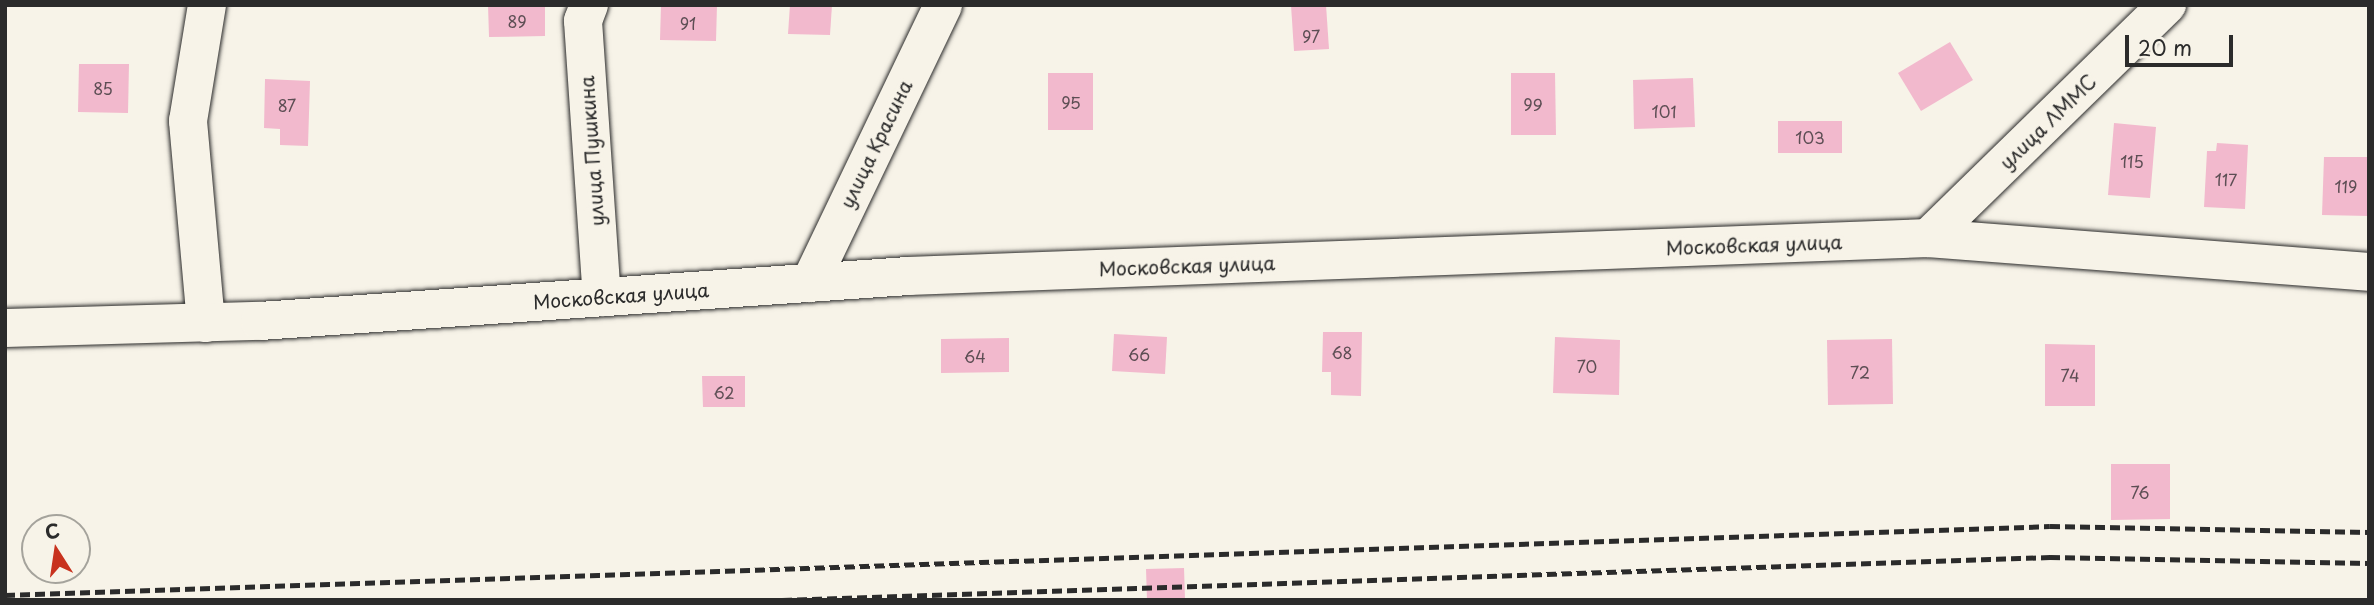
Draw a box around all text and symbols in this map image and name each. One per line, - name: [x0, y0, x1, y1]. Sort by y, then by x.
- house number: 89: [507, 11, 527, 31]
- house number: 91: [680, 13, 696, 33]
- scale bar: [2129, 21, 2238, 65]
- house number: 97: [1302, 26, 1320, 46]
- text: 20 m: [2138, 31, 2192, 63]
- street label: улица ЛММС: [1994, 70, 2102, 174]
- street label: улица Пушкина: [575, 74, 609, 228]
- street label: улица Красина: [835, 76, 917, 212]
- house number: 85: [93, 78, 113, 98]
- house number: 95: [1061, 92, 1081, 112]
- house number: 99: [1523, 94, 1543, 114]
- house number: 87: [278, 95, 296, 115]
- house number: 101: [1652, 101, 1676, 121]
- house number: 103: [1795, 127, 1825, 147]
- house number: 115: [2120, 151, 2144, 171]
- house number: 117: [2215, 169, 2237, 189]
- house number: 119: [2335, 176, 2357, 196]
- street label: Московская улица: [1665, 231, 1843, 259]
- street label: Московская улица: [1098, 252, 1276, 280]
- street label: Московская улица: [532, 278, 710, 314]
- house number: 68: [1331, 342, 1353, 362]
- house number: 66: [1128, 344, 1150, 364]
- house number: 64: [964, 346, 986, 366]
- house number: 70: [1577, 356, 1597, 376]
- house number: 72: [1850, 362, 1870, 382]
- house number: 74: [2061, 365, 2079, 385]
- house number: 62: [713, 382, 735, 402]
- house number: 76: [2130, 482, 2150, 502]
- north arrow: [21, 514, 91, 584]
- text: С: [42, 515, 62, 546]

